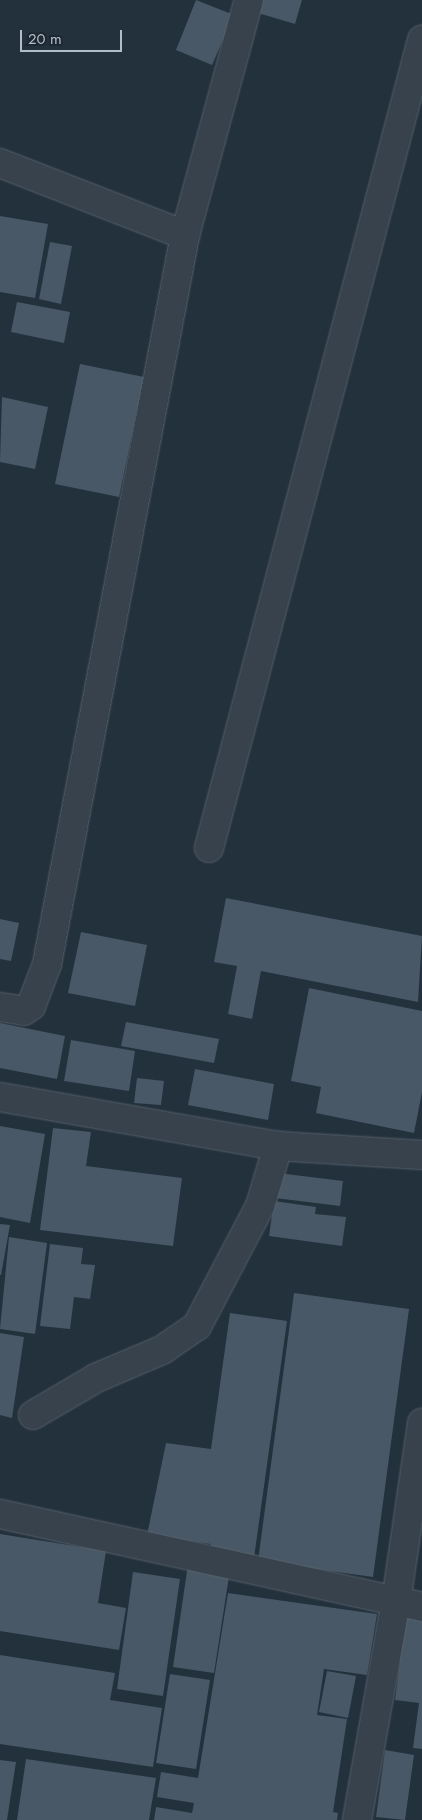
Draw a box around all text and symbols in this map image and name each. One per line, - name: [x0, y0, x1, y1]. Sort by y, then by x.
- scale bar: [22, 20, 125, 52]
- text: 20 m: [28, 28, 62, 50]

